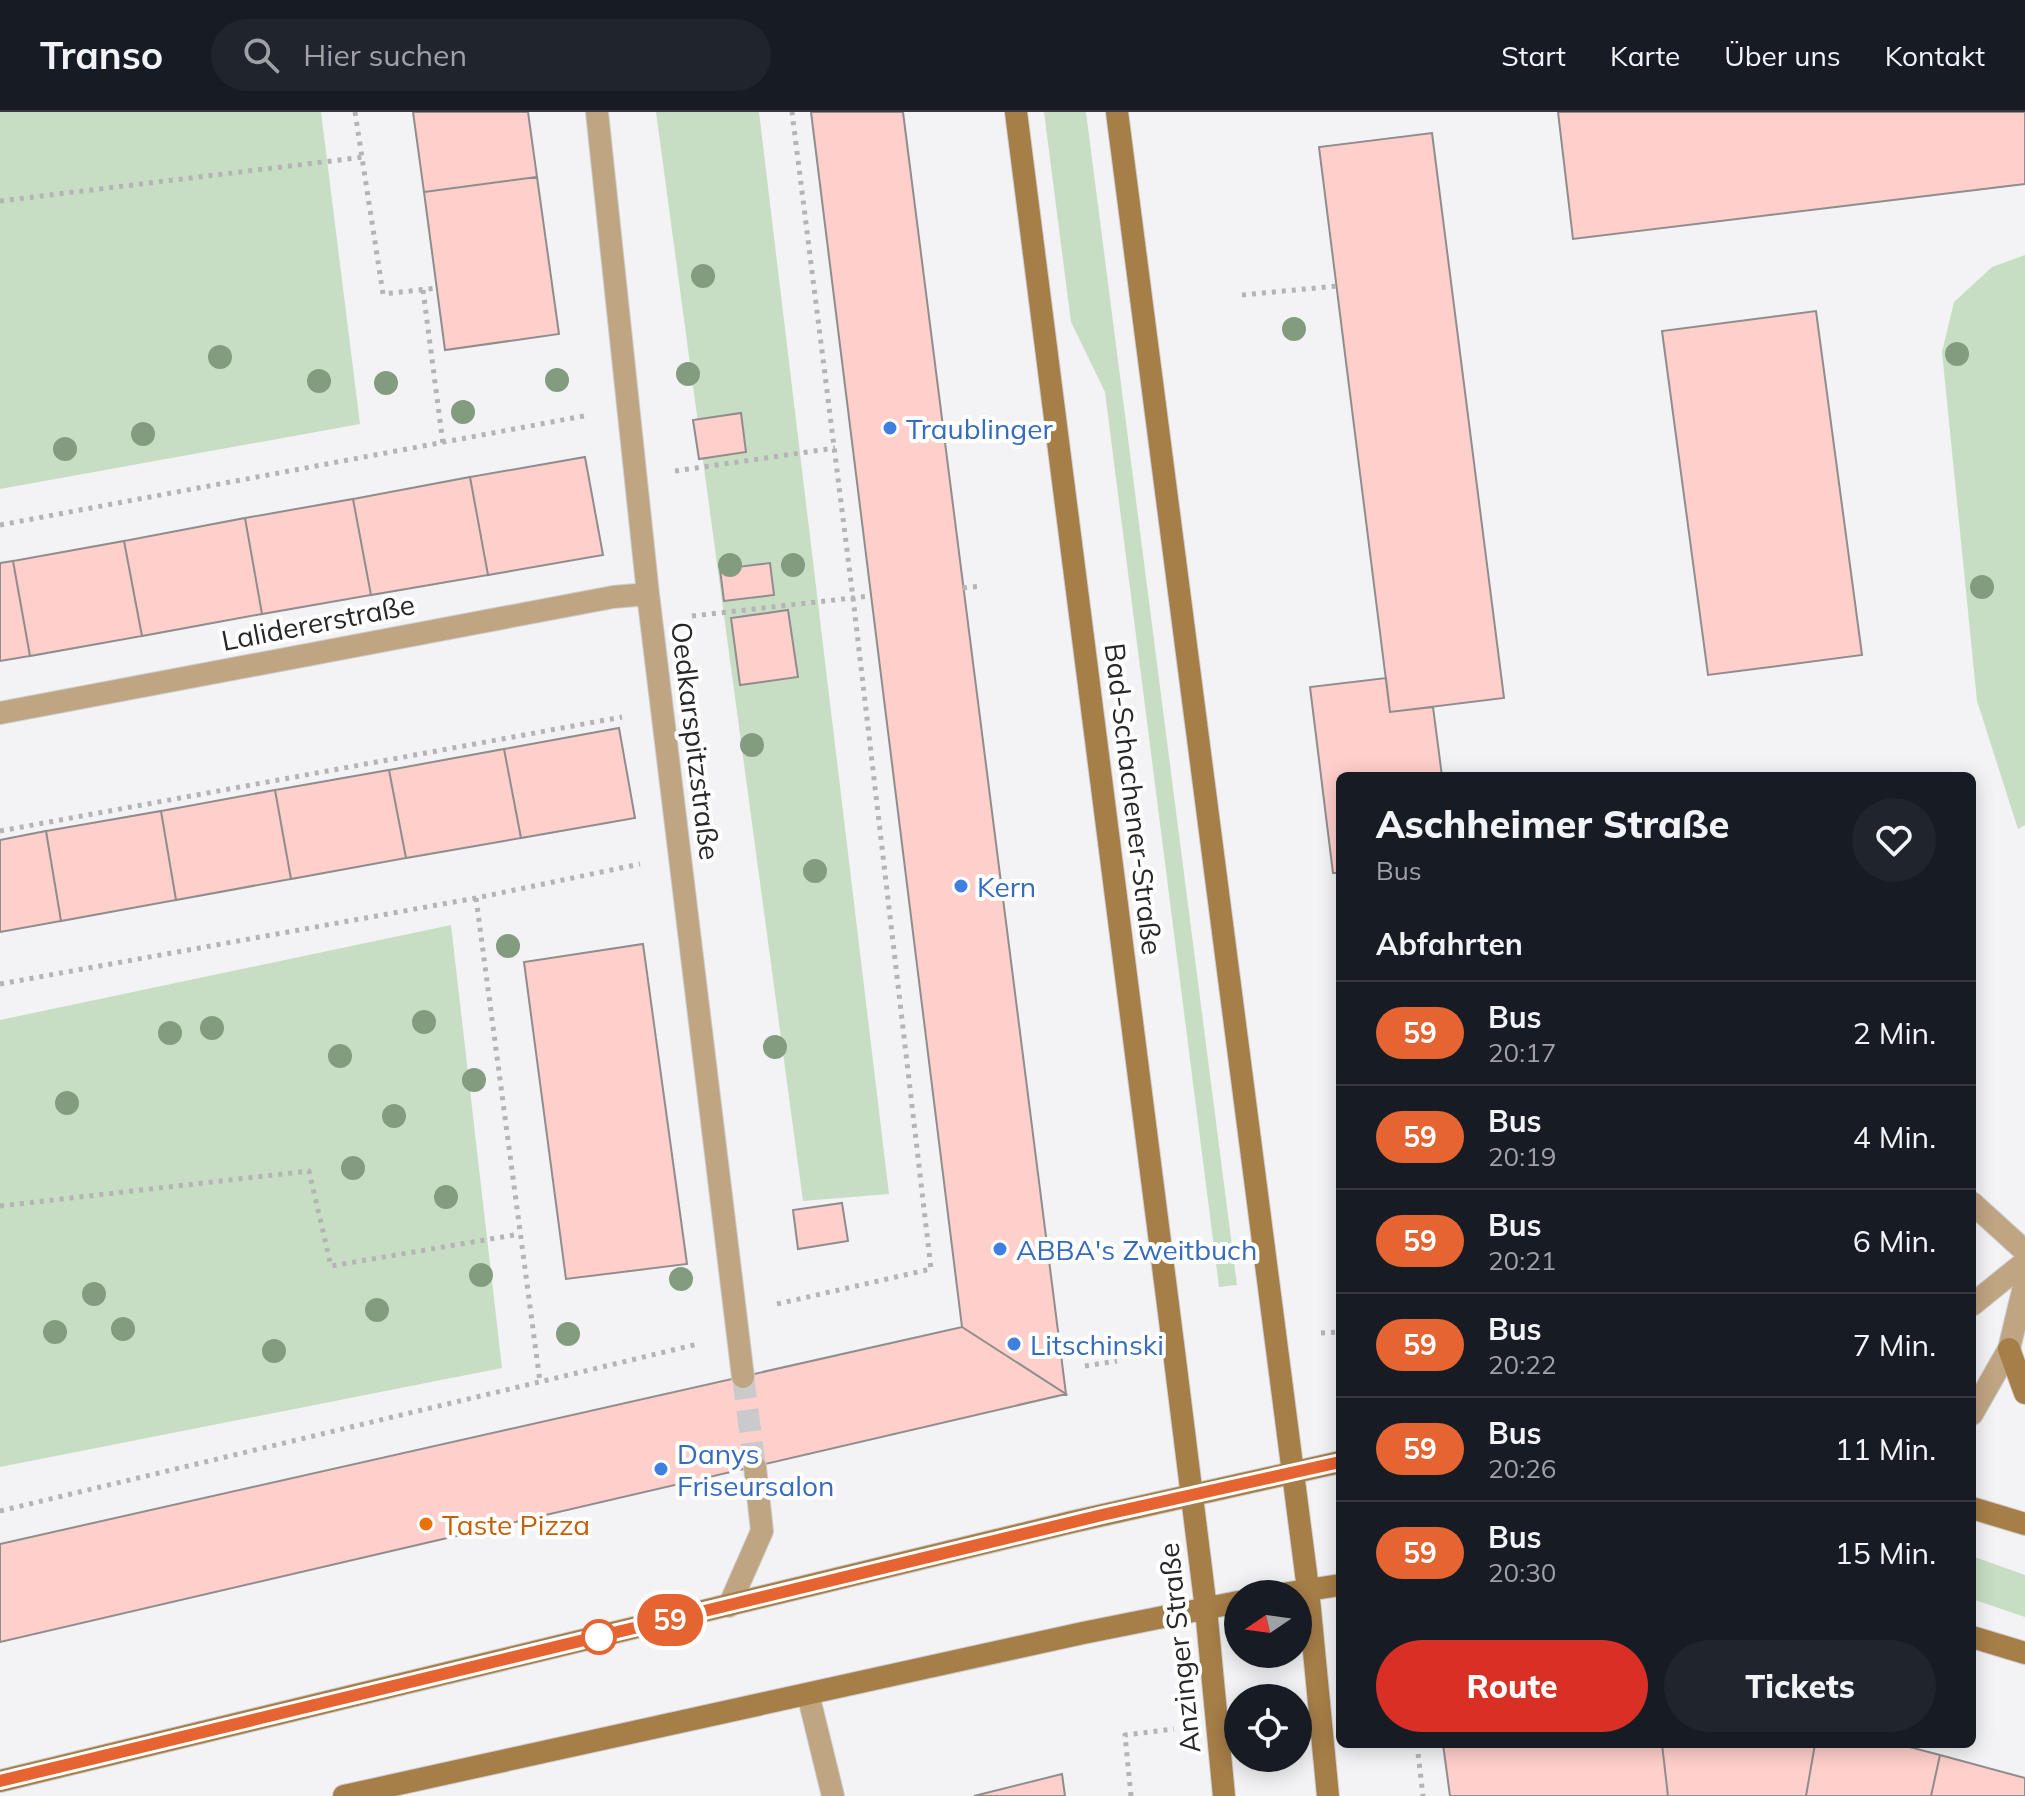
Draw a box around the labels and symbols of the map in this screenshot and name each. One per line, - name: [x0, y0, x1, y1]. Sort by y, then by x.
- place label: Traublinger: [906, 411, 1053, 446]
- marker: Traublinger: [881, 419, 899, 437]
- street label: Lalidererstraße: [218, 586, 418, 658]
- street label: Oedkarspitzstraße: [664, 620, 728, 862]
- street label: Bad-Schachener-Straße: [1098, 641, 1170, 957]
- place label: Kern: [977, 869, 1036, 904]
- marker: Kern: [952, 877, 970, 895]
- place label: ABBA's Zweitbuch: [1016, 1232, 1257, 1267]
- marker: ABBA's Zweitbuch: [991, 1240, 1009, 1258]
- place label: Litschinski: [1030, 1327, 1164, 1362]
- marker: Litschinski: [1005, 1335, 1023, 1353]
- place label: Danys Friseursalon: [677, 1436, 834, 1503]
- marker: Danys Friseursalon: [652, 1460, 670, 1478]
- place label: Taste Pizza: [442, 1507, 590, 1542]
- marker: Taste Pizza: [417, 1515, 435, 1533]
- street label: Anzinger Straße: [1151, 1541, 1207, 1755]
- north arrow: [1224, 1580, 1312, 1668]
- line badge: 59: [634, 1594, 706, 1646]
- unlabelled marker: [582, 1620, 616, 1654]

